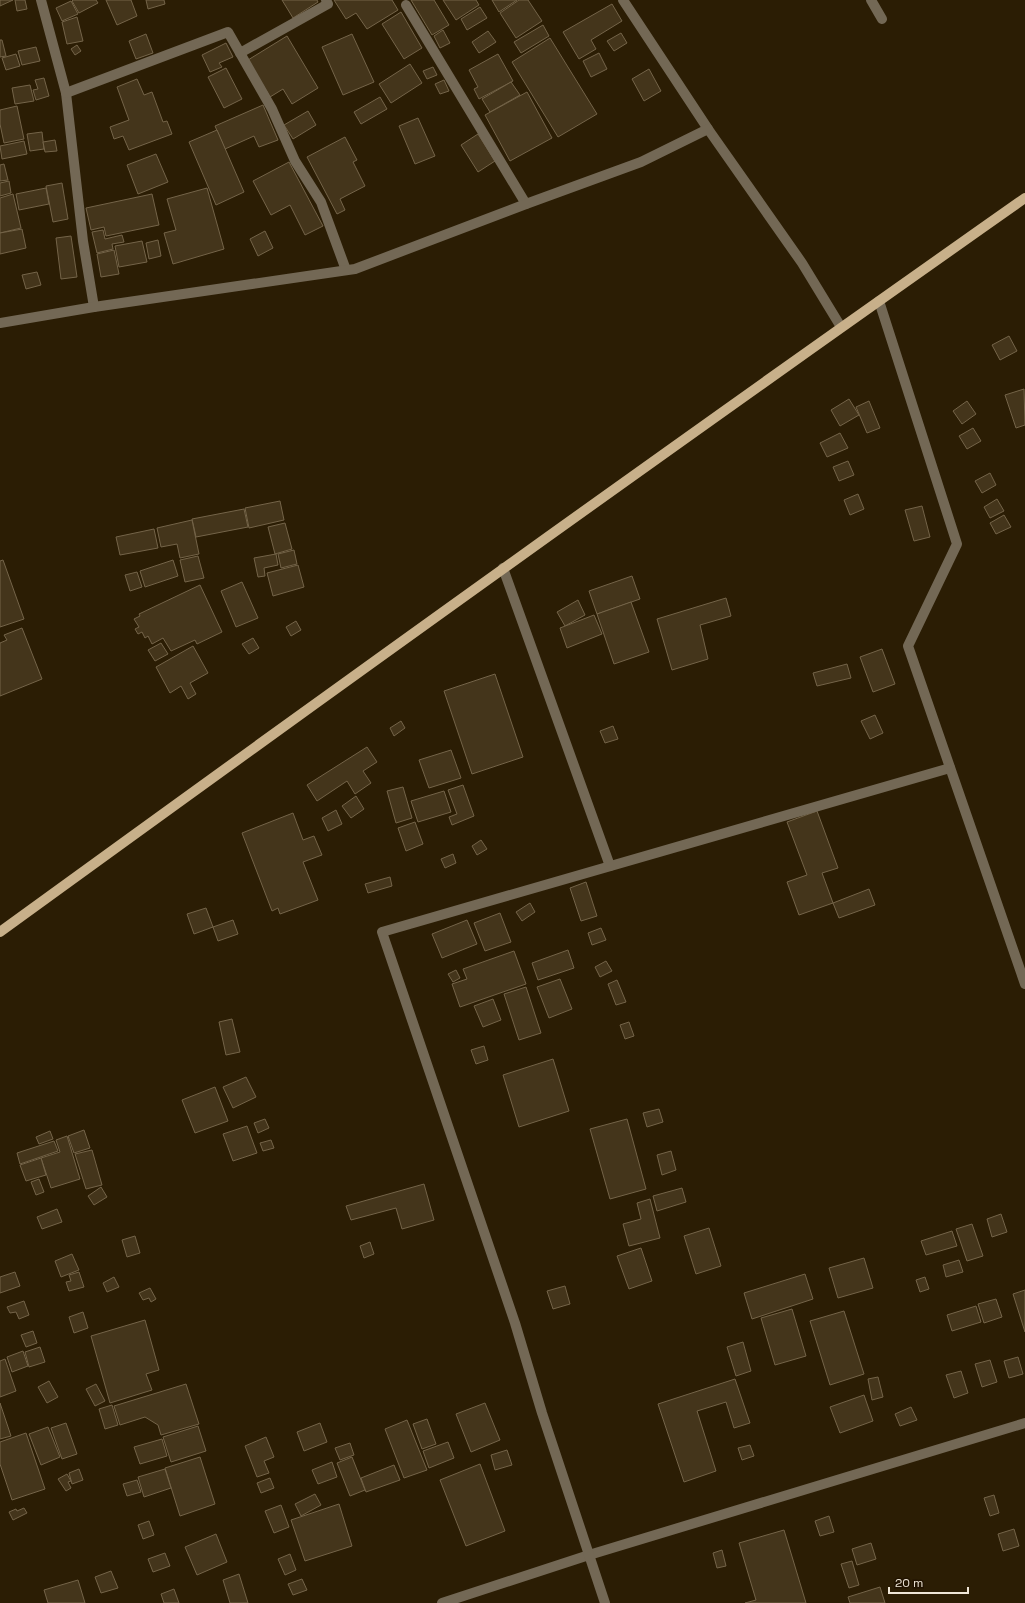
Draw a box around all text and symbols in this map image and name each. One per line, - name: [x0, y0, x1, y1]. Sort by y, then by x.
- scale bar: [889, 1569, 968, 1595]
- text: 20 m: [895, 1575, 923, 1591]

